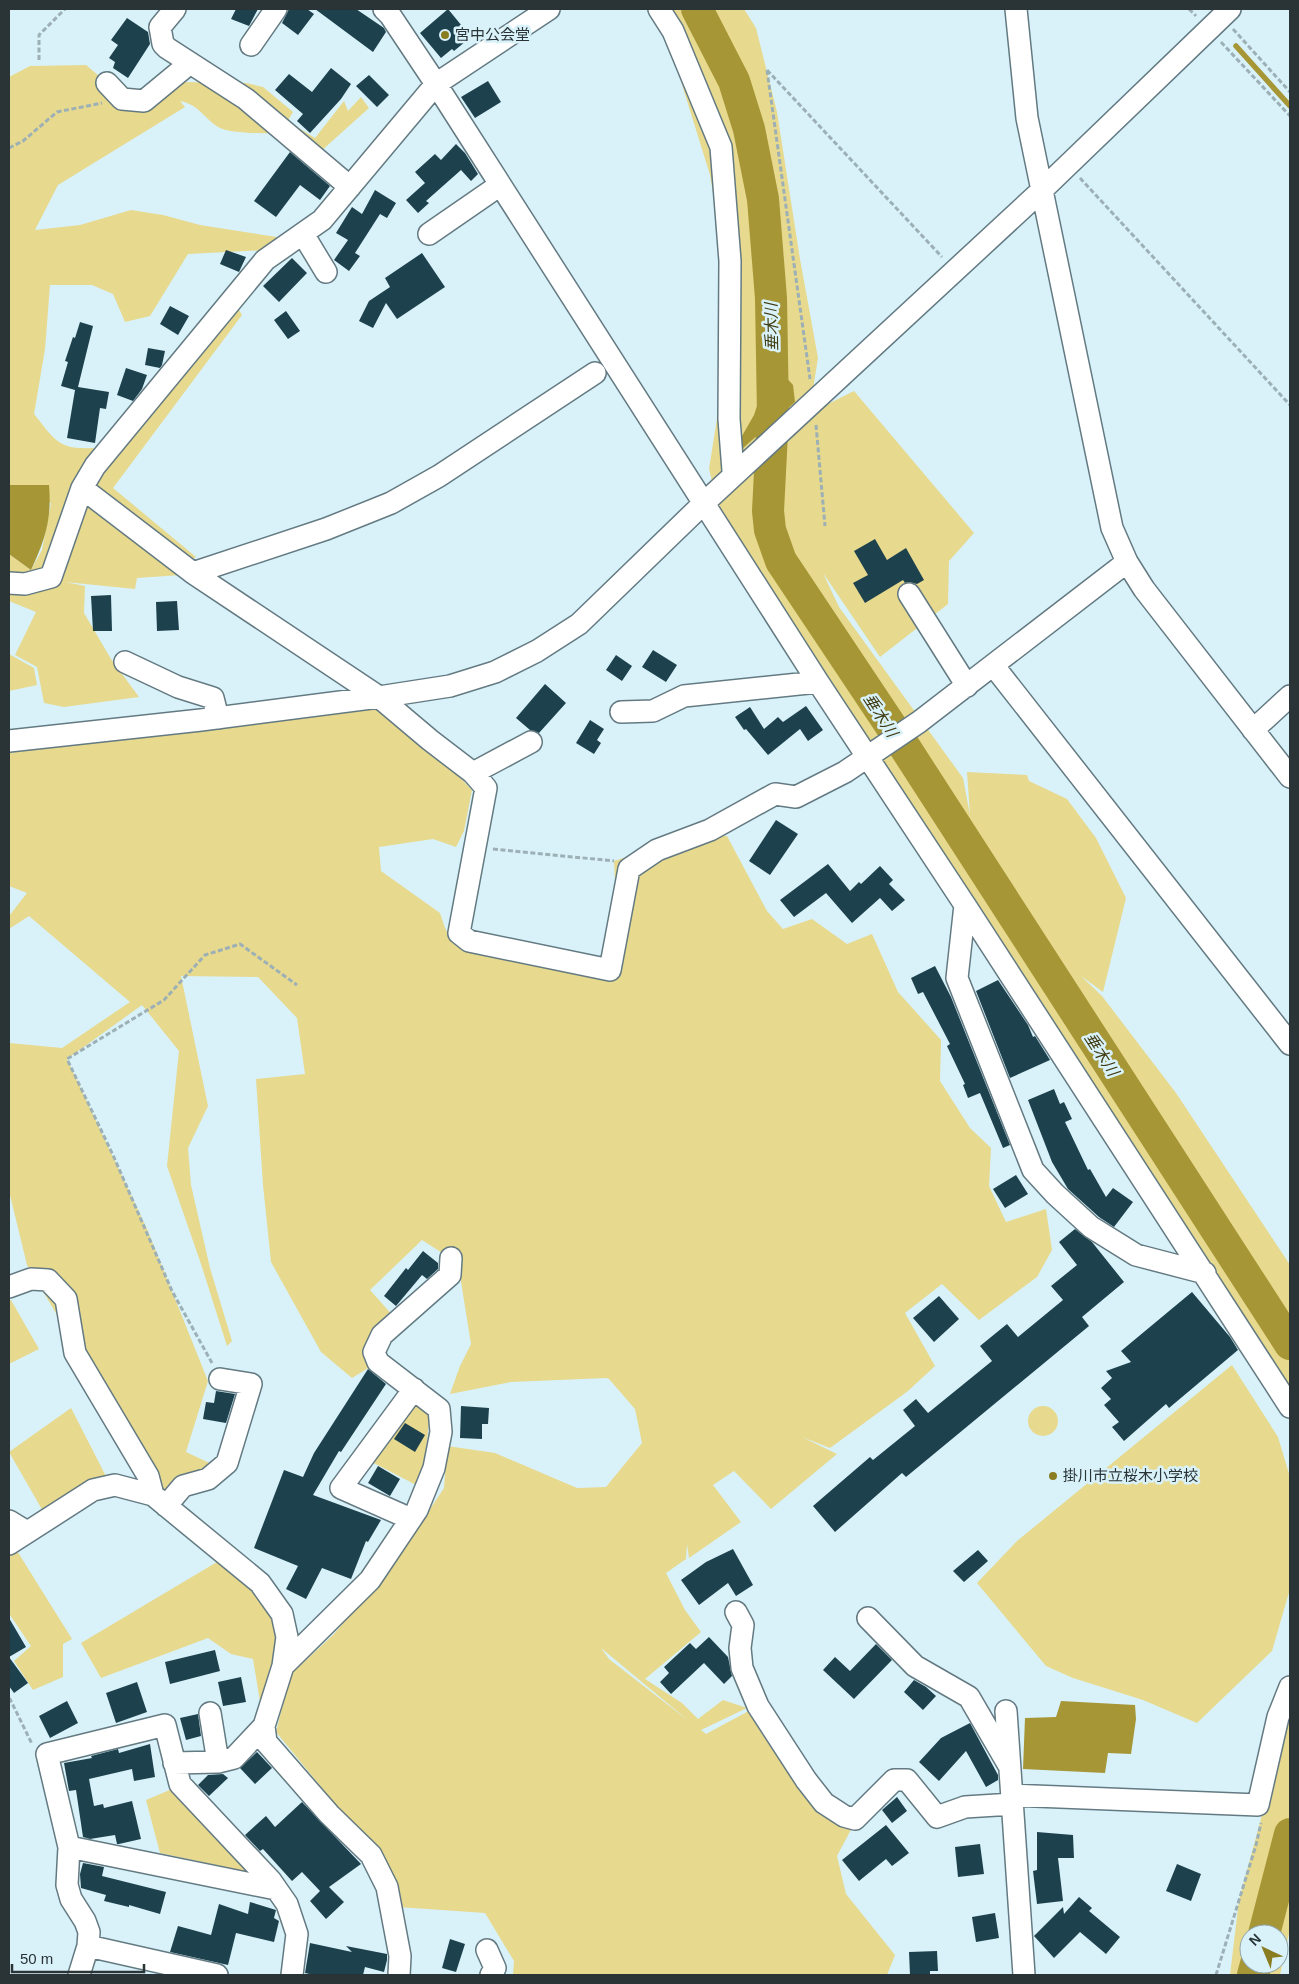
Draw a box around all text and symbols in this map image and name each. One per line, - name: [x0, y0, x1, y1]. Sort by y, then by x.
- place label: 宮中公会堂: [455, 26, 530, 43]
- marker: 宮中公会堂: [439, 29, 451, 41]
- water label: 垂木川: [763, 301, 780, 351]
- water label: 垂木川: [860, 691, 902, 742]
- water label: 垂木川: [1081, 1030, 1123, 1081]
- place label: 掛川市立桜木小学校: [1063, 1467, 1198, 1484]
- marker: 掛川市立桜木小学校: [1047, 1470, 1059, 1482]
- north arrow: [1239, 1924, 1289, 1974]
- text: N: [1246, 1930, 1264, 1949]
- scale bar: [12, 1942, 145, 1974]
- text: 50 m: [20, 1950, 53, 1967]

